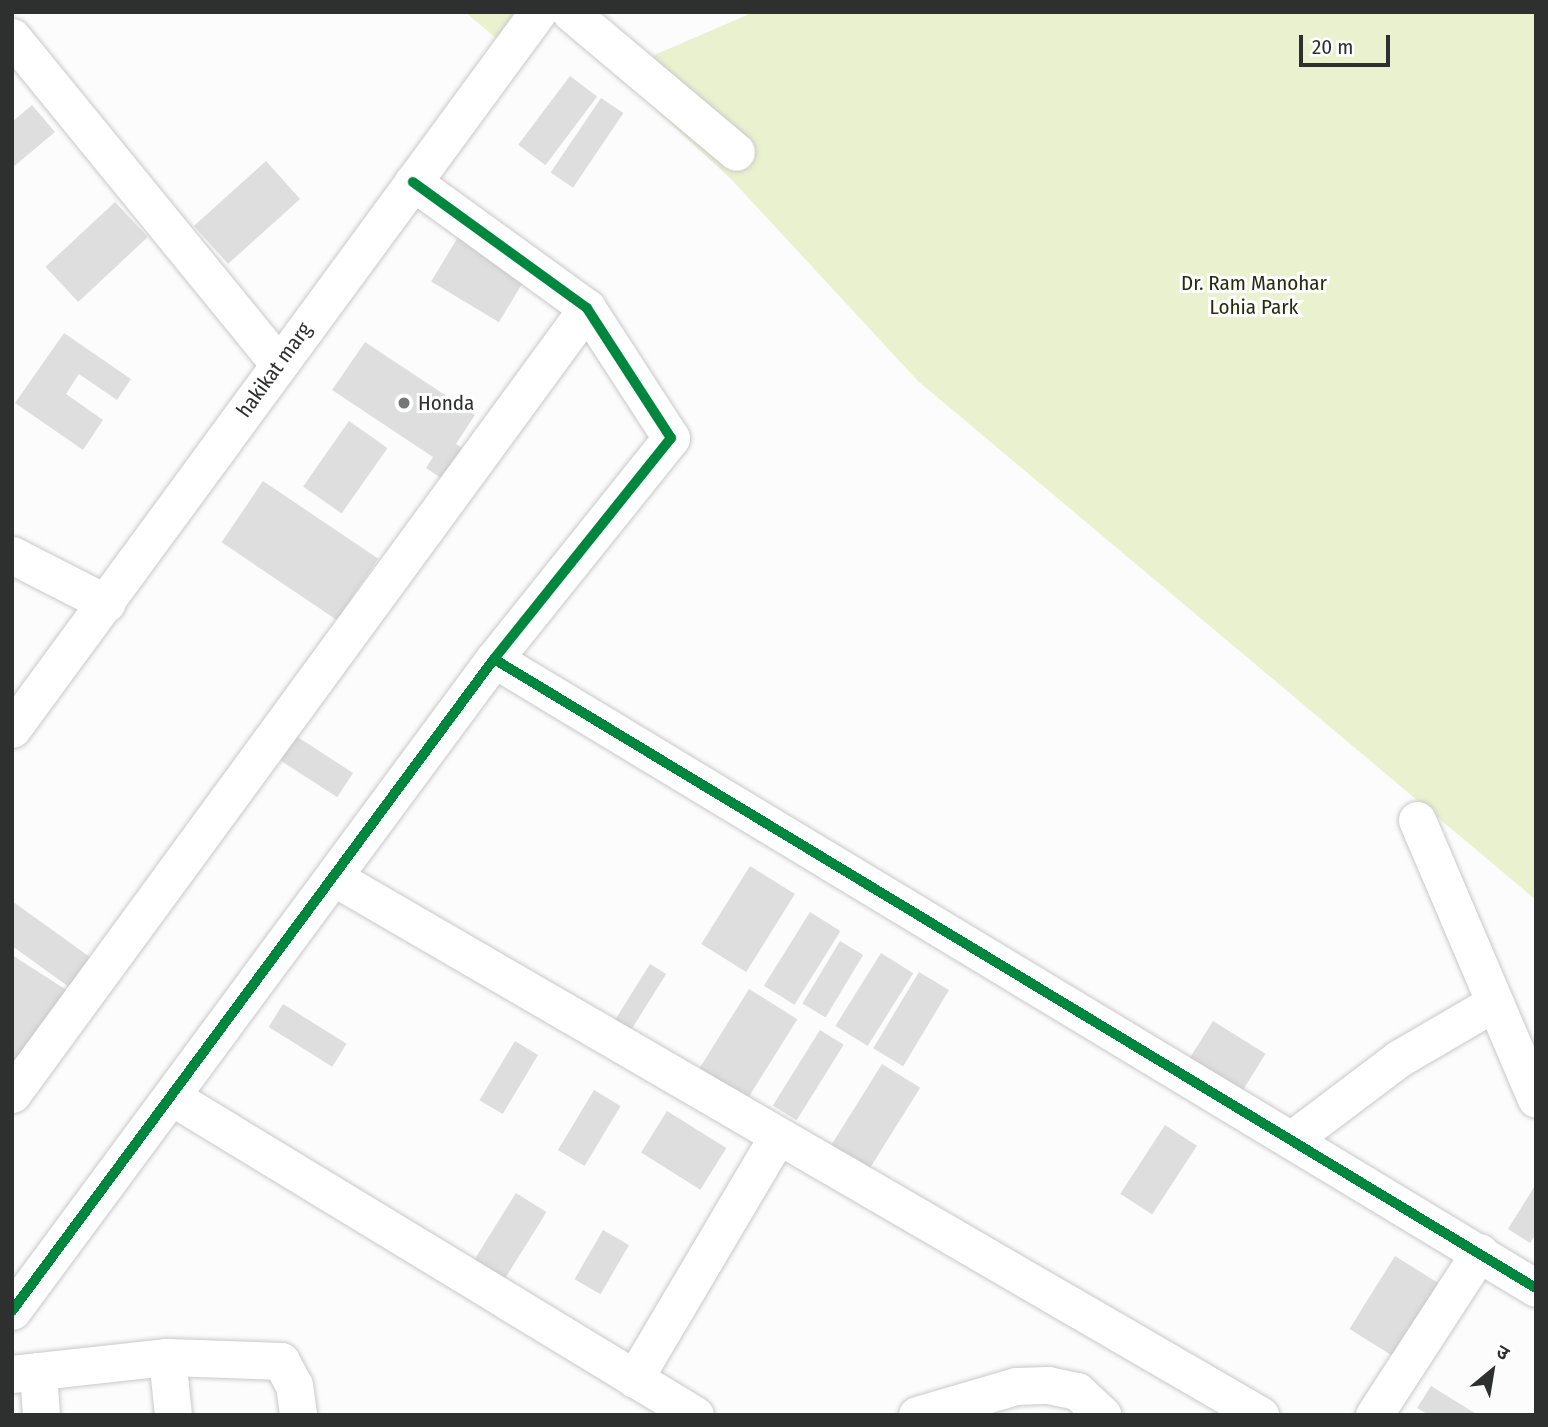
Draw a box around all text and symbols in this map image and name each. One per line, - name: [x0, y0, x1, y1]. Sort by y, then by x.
- scale bar: [1303, 21, 1394, 65]
- text: 20 m: [1312, 34, 1353, 60]
- park label: Dr. Ram Manohar Lohia Park: [1181, 270, 1327, 320]
- street label: hakikat marg: [231, 318, 317, 422]
- place label: Honda: [418, 390, 474, 416]
- marker: Honda: [396, 395, 412, 411]
- north arrow: [1457, 1336, 1527, 1406]
- text: उ: [1492, 1340, 1513, 1365]

